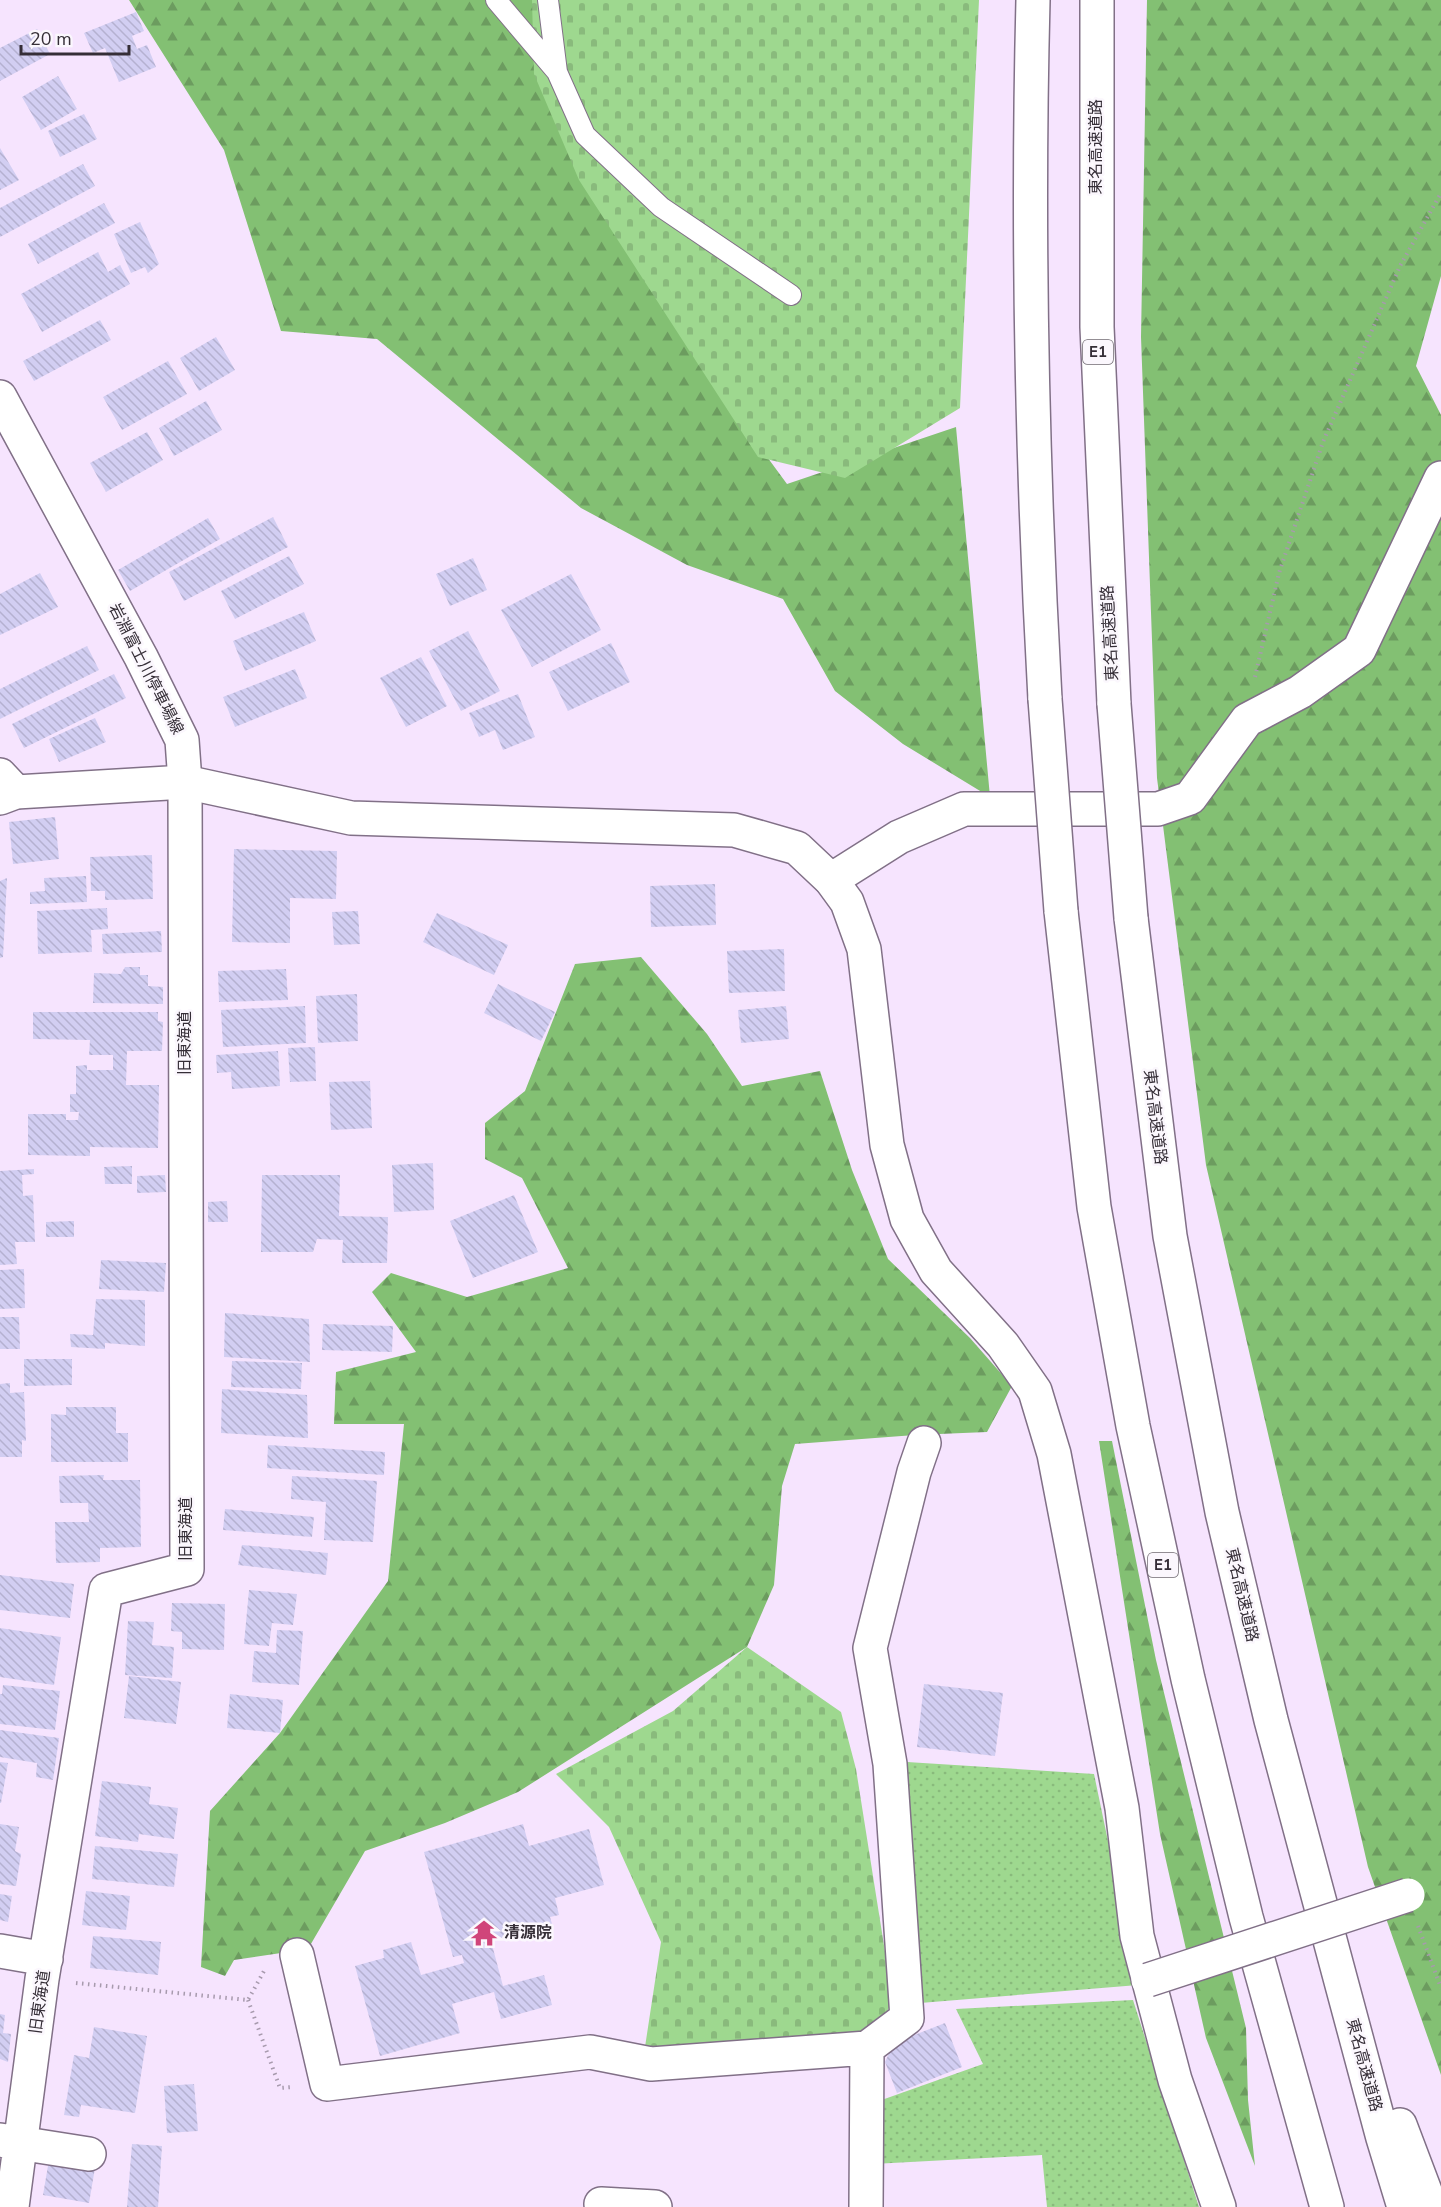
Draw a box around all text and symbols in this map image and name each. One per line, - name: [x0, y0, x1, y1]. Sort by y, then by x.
- scale bar: [21, 18, 129, 56]
- text: 20 m: [30, 27, 72, 51]
- street label: 東名高速道路: [1085, 99, 1107, 195]
- road number: E1: [1083, 340, 1113, 364]
- street label: 東名高速道路: [1097, 584, 1123, 682]
- street label: 岩淵富士川停車場線: [104, 600, 188, 738]
- street label: 旧東海道: [174, 1011, 196, 1075]
- street label: 東名高速道路: [1138, 1068, 1172, 1166]
- street label: 旧東海道: [175, 1497, 197, 1561]
- street label: 東名高速道路: [1220, 1546, 1264, 1644]
- road number: E1: [1148, 1553, 1178, 1577]
- temple icon: 清源院: [469, 1918, 499, 1948]
- place label: 清源院: [504, 1922, 552, 1944]
- street label: 旧東海道: [25, 1969, 55, 2035]
- street label: 東名高速道路: [1341, 2016, 1387, 2114]

